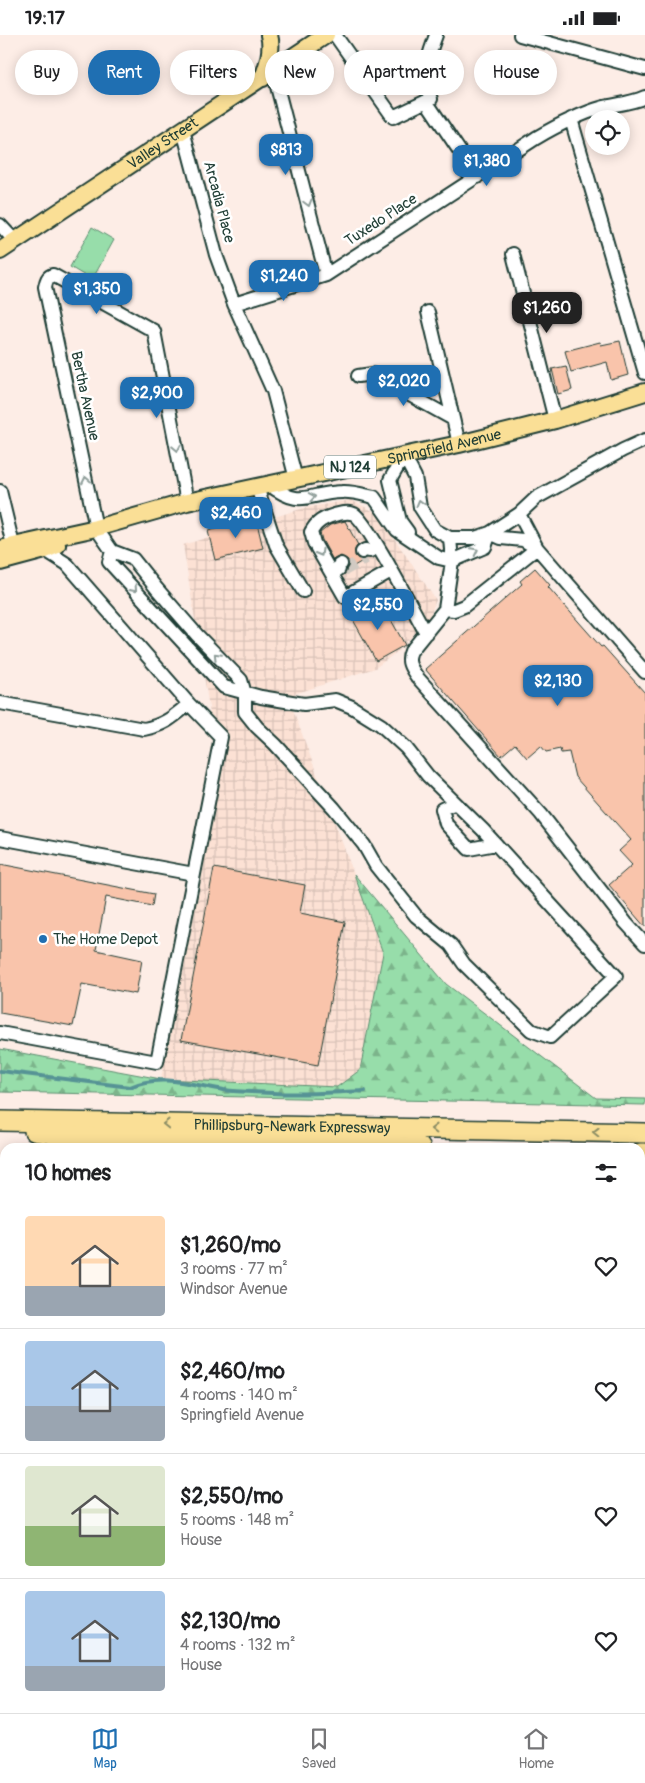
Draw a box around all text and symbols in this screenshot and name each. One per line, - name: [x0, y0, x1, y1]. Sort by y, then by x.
- text: 19:17: [25, 6, 65, 30]
- chip: Buy: [15, 50, 78, 95]
- chip: Rent: [88, 50, 160, 95]
- chip: Filters: [170, 50, 255, 95]
- chip: New: [265, 50, 334, 95]
- chip: Apartment: [344, 50, 464, 95]
- chip: House: [474, 50, 557, 95]
- map controls: [585, 110, 630, 155]
- button: locate: [585, 110, 630, 155]
- street label: Valley Street: [124, 112, 202, 174]
- pin: $813: [256, 133, 316, 176]
- text: $813: [270, 140, 302, 160]
- pin: $1,380: [446, 145, 528, 187]
- text: $1,380: [464, 151, 510, 171]
- street label: Arcadia Place: [199, 159, 239, 246]
- street label: Tuxedo Place: [341, 189, 421, 250]
- one-way arrow: [302, 198, 312, 206]
- pin: $1,240: [243, 259, 325, 302]
- text: $1,240: [260, 266, 308, 286]
- pin: $1,350: [56, 273, 138, 315]
- text: $1,350: [73, 279, 121, 299]
- pin: $1,260: [506, 291, 588, 334]
- text: $1,260: [523, 298, 571, 318]
- street label: Bertha Avenue: [66, 350, 104, 443]
- pin: $2,020: [363, 365, 445, 407]
- text: $2,020: [378, 371, 430, 391]
- pin: $2,900: [116, 377, 198, 419]
- text: $2,900: [131, 383, 183, 403]
- street label: Springfield Avenue: [385, 424, 504, 469]
- one-way arrow: [171, 443, 182, 452]
- road number: NJ 124: [324, 456, 376, 479]
- one-way arrow: [81, 476, 91, 485]
- one-way arrow: [308, 492, 317, 503]
- pin: $2,460: [195, 497, 277, 539]
- one-way arrow: [415, 499, 426, 508]
- text: $2,460: [210, 503, 262, 523]
- one-way arrow: [470, 547, 479, 557]
- one-way arrow: [314, 548, 324, 557]
- one-way arrow: [129, 584, 138, 593]
- pin: $2,550: [337, 589, 419, 631]
- text: $2,550: [353, 595, 403, 615]
- one-way arrow: [214, 652, 223, 661]
- pin: $2,130: [517, 665, 599, 707]
- text: $2,130: [534, 671, 582, 691]
- place label: The Home Depot: [53, 930, 159, 949]
- marker: The Home Depot: [37, 933, 49, 945]
- street label: Phillipsburg-Newark Expressway: [193, 1115, 391, 1138]
- one-way arrow: [162, 1119, 170, 1129]
- one-way arrow: [430, 1124, 438, 1134]
- one-way arrow: [592, 1127, 600, 1137]
- icon: filters: [592, 1159, 620, 1187]
- text: 10 homes: [25, 1160, 111, 1187]
- text: $1,260/mo: [180, 1232, 281, 1259]
- icon: home: [65, 1236, 125, 1296]
- icon: heart: [592, 1252, 620, 1280]
- text: 3 rooms · 77 m²: [180, 1259, 288, 1279]
- text: Windsor Avenue: [180, 1279, 287, 1299]
- text: $2,460/mo: [180, 1358, 285, 1385]
- icon: home: [65, 1361, 125, 1421]
- icon: heart: [592, 1377, 620, 1405]
- text: 4 rooms · 140 m²: [180, 1385, 298, 1405]
- text: Springfield Avenue: [180, 1405, 304, 1425]
- text: $2,550/mo: [180, 1483, 283, 1510]
- icon: home: [65, 1486, 125, 1546]
- icon: heart: [592, 1502, 620, 1530]
- text: 5 rooms · 148 m²: [180, 1510, 294, 1530]
- text: House: [180, 1530, 222, 1550]
- text: $2,130/mo: [180, 1608, 280, 1635]
- icon: home: [65, 1611, 125, 1671]
- icon: heart: [592, 1627, 620, 1655]
- text: 4 rooms · 132 m²: [180, 1635, 295, 1655]
- text: House: [180, 1655, 222, 1675]
- tab: Map: [91, 1725, 119, 1772]
- tab: Saved: [301, 1725, 336, 1772]
- tab: Home: [519, 1725, 554, 1772]

